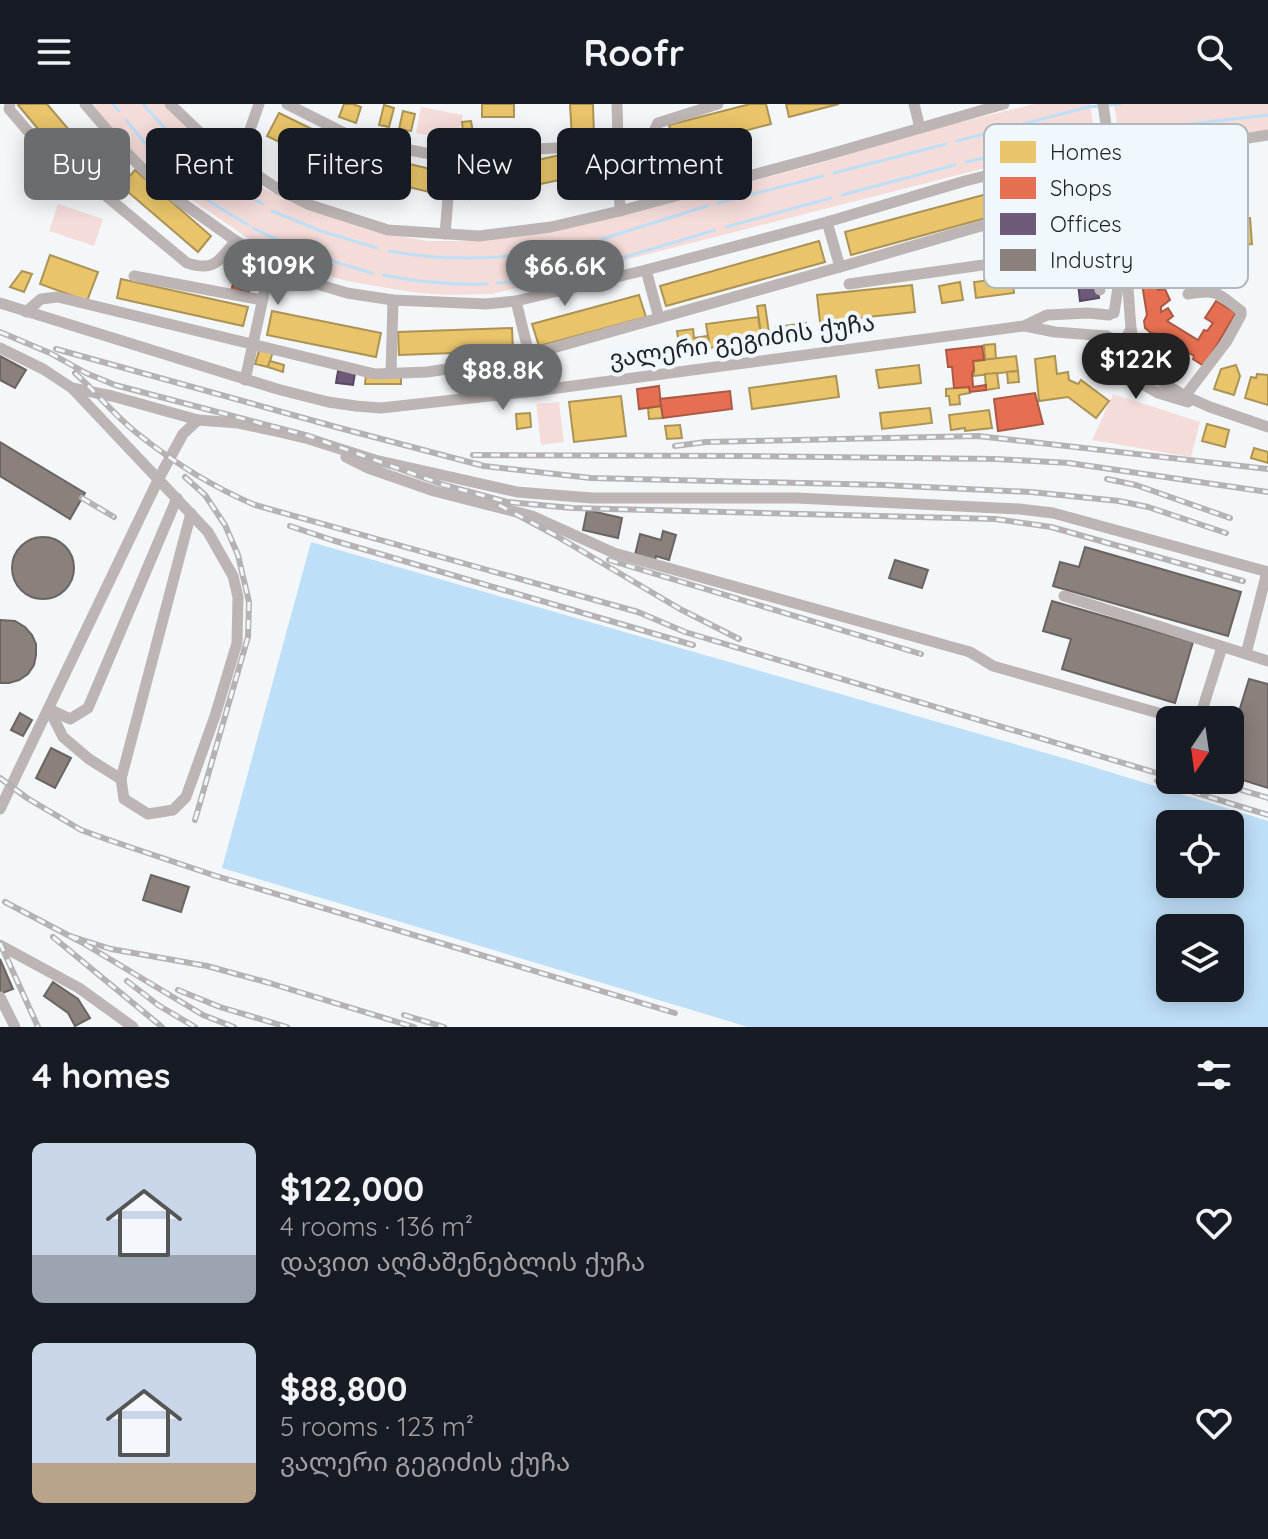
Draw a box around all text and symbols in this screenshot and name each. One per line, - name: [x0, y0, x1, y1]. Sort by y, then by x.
- icon: menu: [32, 30, 76, 74]
- text: Roofr: [584, 30, 684, 75]
- icon: search: [1192, 30, 1236, 74]
- legend: [984, 124, 1248, 288]
- chip: Buy: [24, 128, 130, 200]
- chip: Rent: [146, 128, 262, 200]
- chip: Filters: [278, 128, 411, 200]
- chip: New: [427, 128, 541, 200]
- chip: Apartment: [557, 128, 752, 200]
- text: Homes: [1050, 138, 1122, 166]
- text: Shops: [1050, 174, 1112, 202]
- text: Offices: [1050, 210, 1122, 238]
- pin: $109K: [222, 239, 334, 307]
- pin: $66.6K: [500, 240, 630, 308]
- text: Industry: [1050, 246, 1133, 274]
- text: $109K: [241, 248, 315, 281]
- text: $66.6K: [524, 249, 606, 282]
- street label: ვალერი გეგიძის ქუჩა: [607, 307, 877, 374]
- pin: $122K: [1080, 333, 1192, 401]
- text: $122K: [1100, 342, 1172, 375]
- pin: $88.8K: [438, 344, 568, 412]
- text: $88.8K: [462, 353, 544, 386]
- north arrow: [1156, 706, 1244, 794]
- map controls: [1156, 706, 1244, 1002]
- button: locate: [1156, 810, 1244, 898]
- button: layers: [1156, 914, 1244, 1002]
- icon: filters: [1192, 1053, 1236, 1097]
- text: 4 homes: [32, 1054, 170, 1097]
- text: $122,000: [280, 1167, 424, 1210]
- icon: home: [96, 1175, 192, 1271]
- icon: heart: [1192, 1201, 1236, 1245]
- text: 4 rooms · 136 m²: [280, 1210, 473, 1243]
- text: დავით აღმაშენებლის ქუჩა: [280, 1245, 645, 1278]
- text: $88,800: [280, 1367, 407, 1410]
- icon: home: [96, 1375, 192, 1471]
- icon: heart: [1192, 1401, 1236, 1445]
- text: 5 rooms · 123 m²: [280, 1410, 474, 1443]
- text: ვალერი გეგიძის ქუჩა: [280, 1445, 570, 1478]

